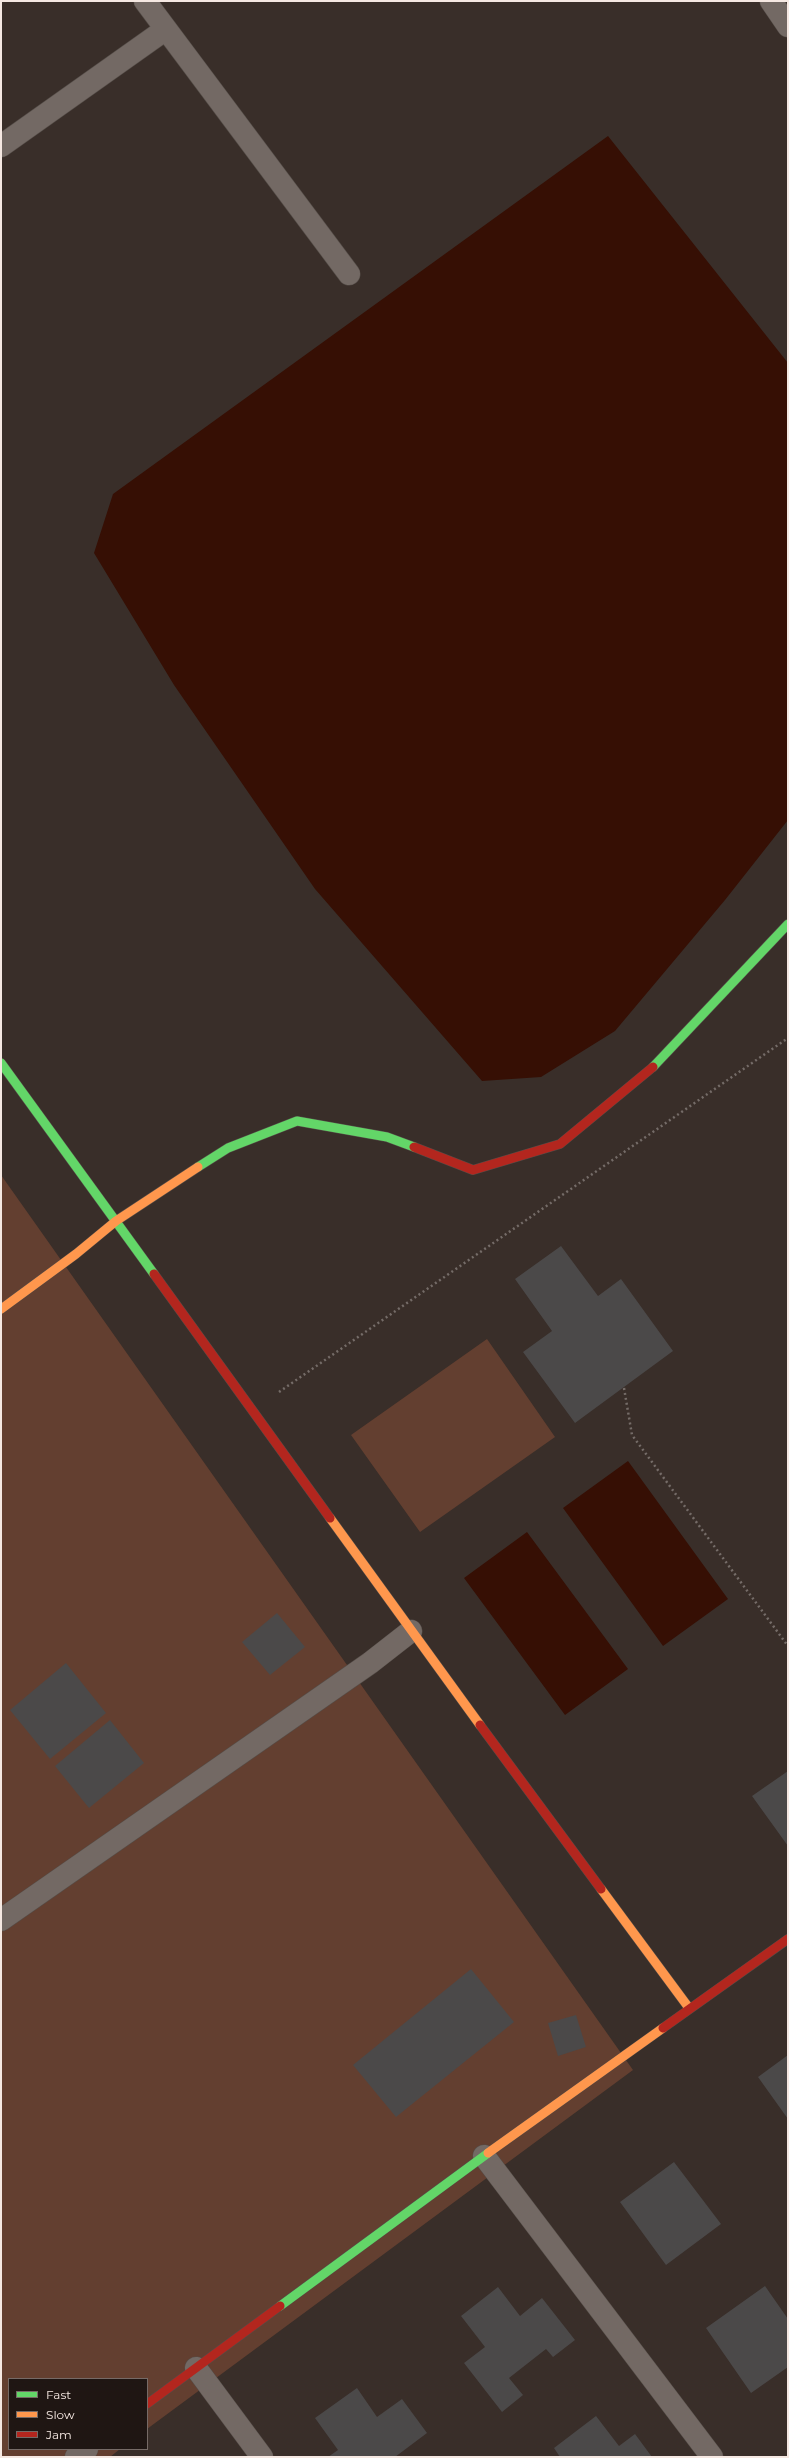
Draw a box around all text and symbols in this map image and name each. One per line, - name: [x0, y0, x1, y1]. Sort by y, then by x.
- legend: [8, 2378, 148, 2450]
- text: Fast: [46, 2387, 71, 2402]
- text: Slow: [46, 2407, 75, 2422]
- text: Jam: [46, 2427, 72, 2442]

